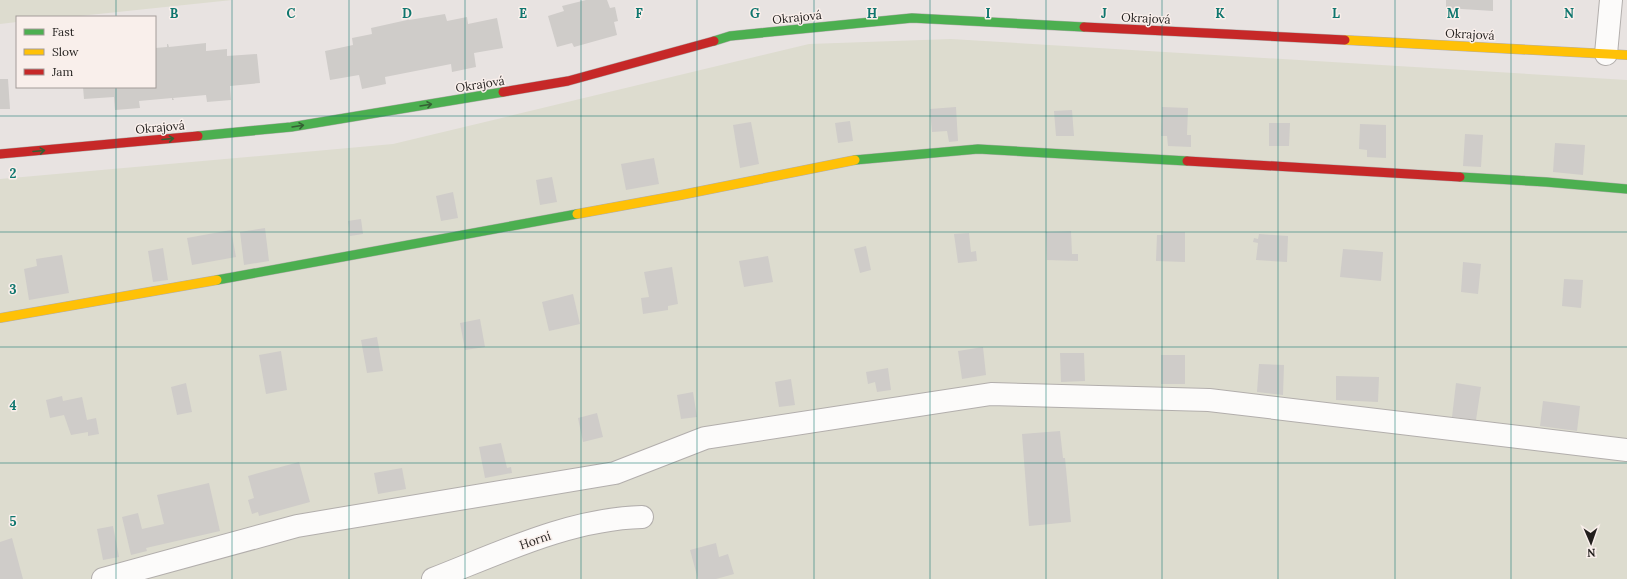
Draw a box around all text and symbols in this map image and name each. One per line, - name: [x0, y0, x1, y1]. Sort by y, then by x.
- text: B: [170, 5, 179, 22]
- text: C: [287, 5, 296, 22]
- text: D: [402, 5, 412, 22]
- text: E: [519, 5, 527, 22]
- text: F: [635, 5, 643, 22]
- text: G: [750, 5, 760, 22]
- text: H: [867, 5, 877, 22]
- text: I: [985, 5, 991, 22]
- text: J: [1101, 5, 1107, 22]
- text: K: [1215, 5, 1225, 22]
- text: L: [1332, 5, 1340, 22]
- text: M: [1447, 5, 1460, 22]
- text: N: [1564, 5, 1574, 22]
- street label: Okrajová: [772, 7, 822, 27]
- street label: Okrajová: [1121, 9, 1171, 27]
- legend: [16, 16, 156, 88]
- text: Fast: [52, 24, 75, 39]
- street label: Okrajová: [1445, 25, 1495, 43]
- text: Slow: [52, 44, 79, 59]
- text: Jam: [51, 64, 73, 79]
- street label: Okrajová: [454, 73, 506, 95]
- one-way arrow: [419, 101, 432, 109]
- street label: Okrajová: [135, 117, 185, 137]
- one-way arrow: [291, 122, 304, 130]
- one-way arrow: [161, 135, 174, 142]
- one-way arrow: [32, 147, 45, 154]
- text: 2: [10, 165, 17, 182]
- text: 3: [9, 281, 17, 298]
- text: 4: [9, 397, 17, 414]
- text: 5: [9, 513, 17, 530]
- north arrow: [1571, 523, 1611, 563]
- street label: Horní: [517, 528, 553, 552]
- text: N: [1586, 546, 1596, 560]

